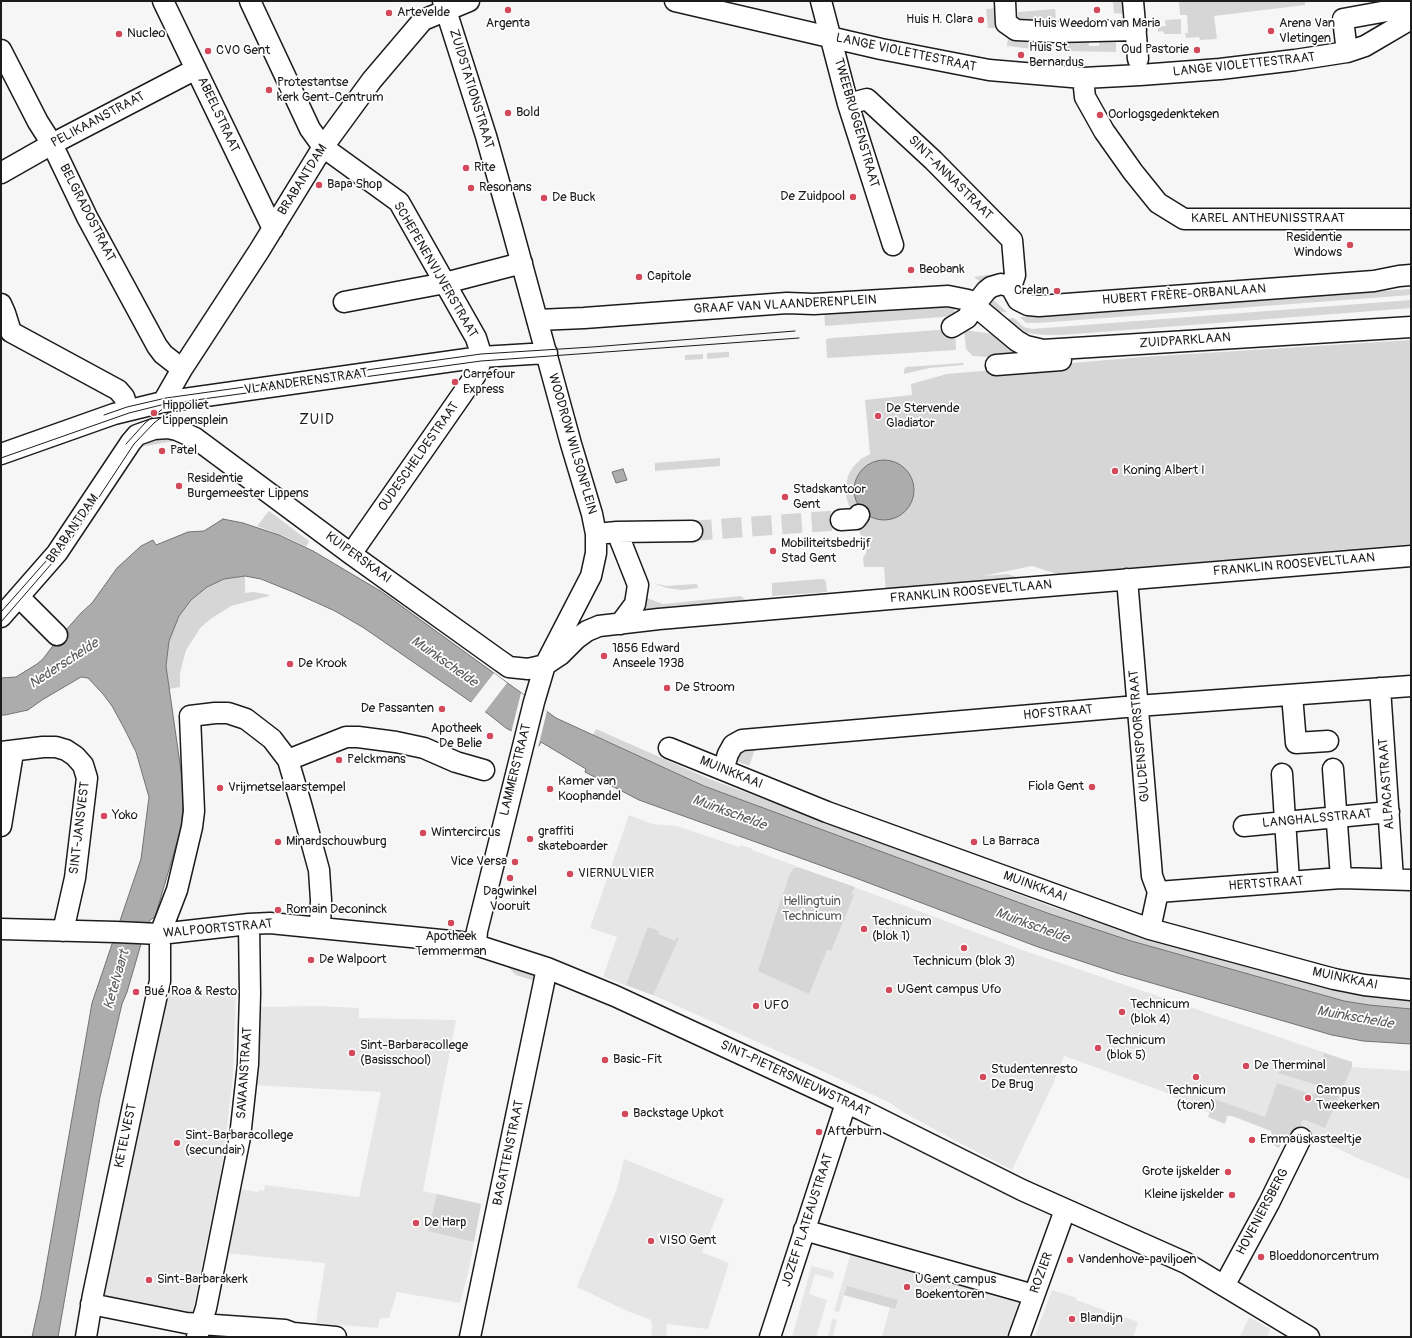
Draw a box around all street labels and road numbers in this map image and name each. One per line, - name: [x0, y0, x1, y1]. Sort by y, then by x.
- street label: ZUIDSTATIONSTRAAT: [445, 27, 497, 151]
- street label: LANGE VIOLETTESTRAAT: [834, 30, 978, 76]
- street label: LANGE VIOLETTESTRAAT: [1172, 50, 1316, 80]
- street label: TWEEBRUGGENSTRAAT: [830, 57, 882, 189]
- street label: ABEELSTRAAT: [194, 75, 242, 155]
- street label: PELIKAANSTRAAT: [49, 89, 147, 151]
- street label: SINT-ANNASTRAAT: [905, 133, 995, 223]
- street label: BRABANTDAM: [275, 142, 331, 218]
- street label: BELGRADOSTRAAT: [56, 161, 118, 265]
- street label: SCHEPENENVIJVERSTRAAT: [390, 199, 480, 341]
- street label: KAREL ANTHEUNISSTRAAT: [1191, 211, 1345, 227]
- street label: HUBERT FRÈRE-ORBANLAAN: [1101, 281, 1267, 309]
- street label: GRAAF VAN VLAANDERENPLEIN: [693, 292, 877, 318]
- street label: ZUIDPARKLAAN: [1139, 330, 1231, 352]
- street label: VLAANDERENSTRAAT: [243, 366, 369, 398]
- street label: WOODROW WILSONPLEIN: [544, 372, 600, 516]
- street label: OUDESCHELDESTRAAT: [375, 399, 463, 515]
- street label: BRABANTDAM: [43, 491, 103, 567]
- street label: KUIPERSKAAI: [322, 529, 394, 587]
- street label: FRANKLIN ROOSEVELTLAAN: [1212, 550, 1376, 580]
- street label: FRANKLIN ROOSEVELTLAAN: [889, 577, 1053, 607]
- street label: GULDENSPOORSTRAAT: [1126, 669, 1154, 803]
- street label: HOFSTRAAT: [1023, 702, 1093, 724]
- street label: LAMMERSTRAAT: [497, 722, 535, 818]
- street label: ALPACASTRAAT: [1376, 738, 1398, 830]
- street label: MUINKKAAI: [697, 753, 765, 793]
- street label: SINT-JANSVEST: [67, 781, 93, 875]
- street label: LANGHALSSTRAAT: [1262, 806, 1372, 832]
- street label: MUINKKAAI: [1001, 868, 1069, 906]
- street label: HERTSTRAAT: [1228, 874, 1304, 894]
- street label: WALPOORTSTRAAT: [163, 916, 273, 942]
- street label: MUINKKAAI: [1311, 964, 1379, 994]
- street label: SAVAANSTRAAT: [234, 1026, 256, 1120]
- street label: SINT-PIETERSNIEUWSTRAAT: [718, 1037, 872, 1121]
- street label: BAGATTENSTRAAT: [490, 1099, 528, 1207]
- street label: KETELVEST: [112, 1102, 140, 1170]
- street label: JOZEF PLATEAUSTRAAT: [779, 1151, 837, 1289]
- street label: HOVENIERSBERG: [1234, 1166, 1292, 1258]
- street label: ROZIER: [1027, 1250, 1057, 1296]

